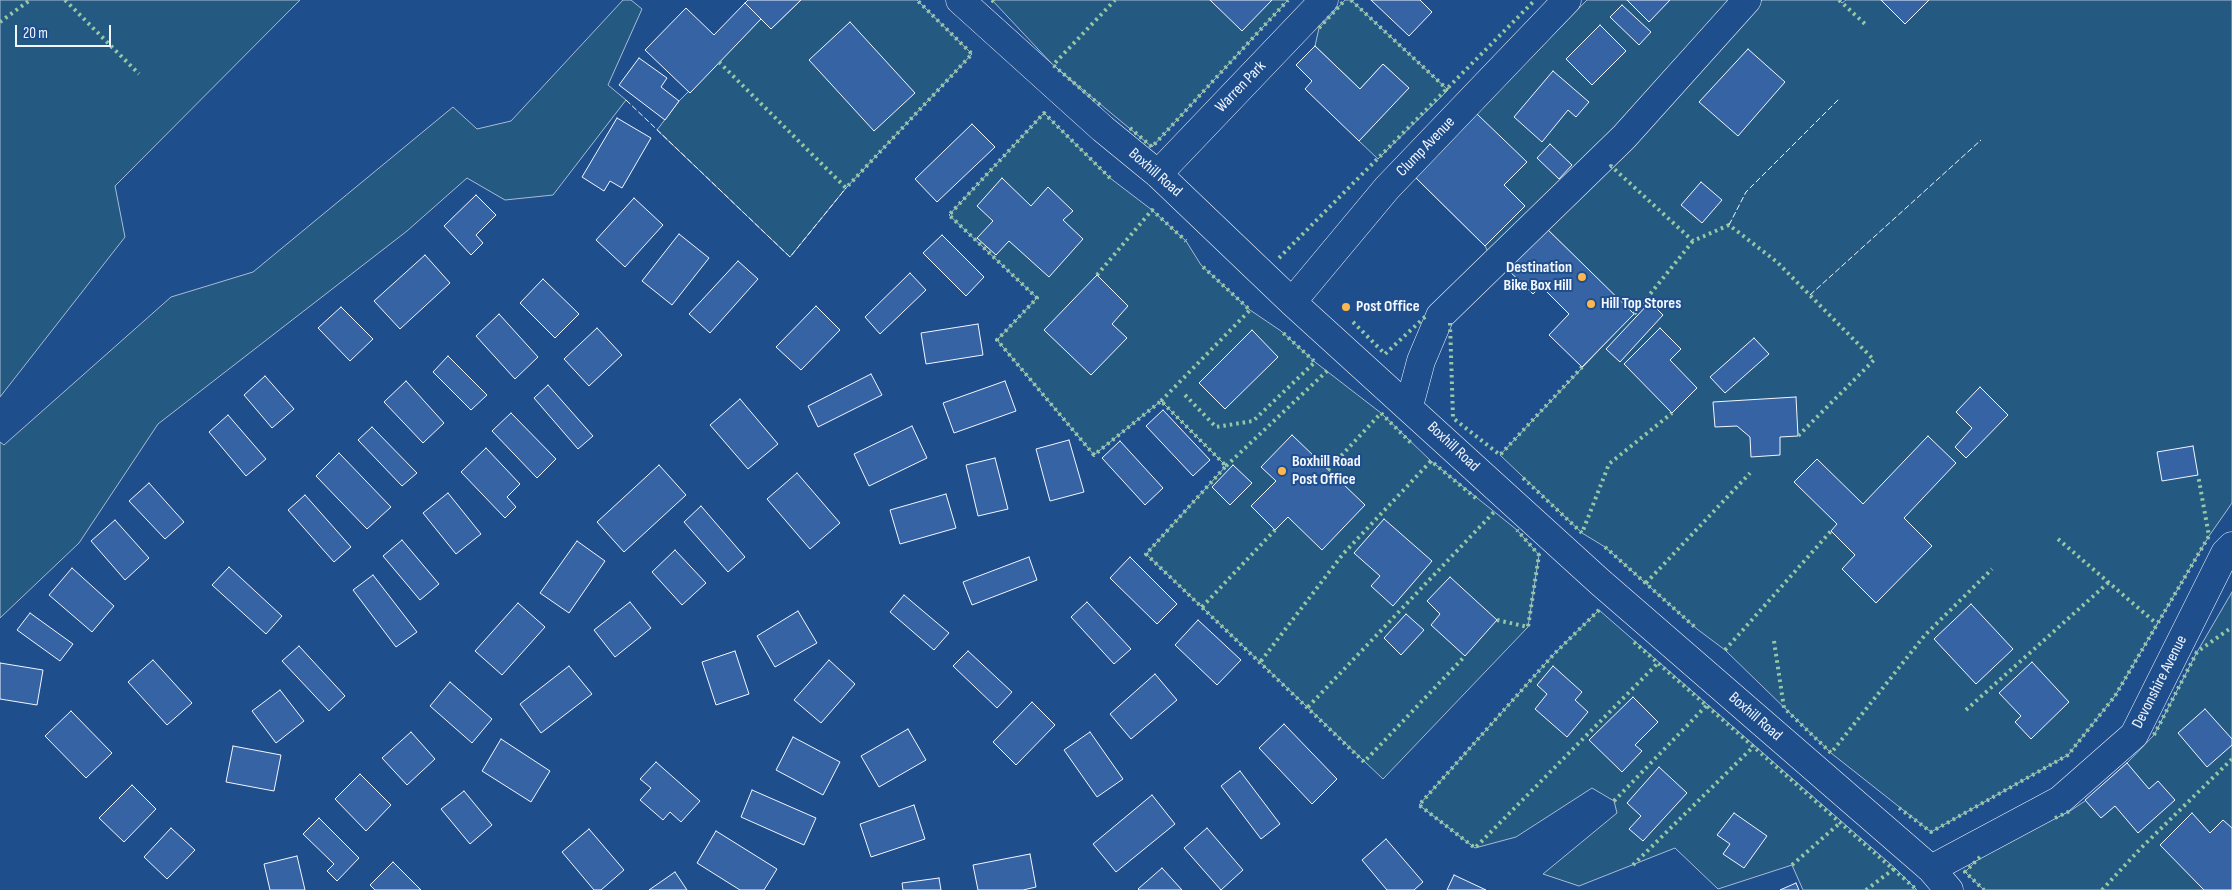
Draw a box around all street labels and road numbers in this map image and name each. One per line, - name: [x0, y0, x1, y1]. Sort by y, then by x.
- street label: Warren Park: [1212, 57, 1270, 117]
- street label: Clump Avenue: [1393, 113, 1459, 181]
- street label: Boxhill Road: [1124, 145, 1186, 201]
- street label: Boxhill Road: [1423, 418, 1483, 476]
- street label: Devonshire Avenue: [2128, 632, 2192, 732]
- street label: Boxhill Road: [1724, 689, 1786, 745]

